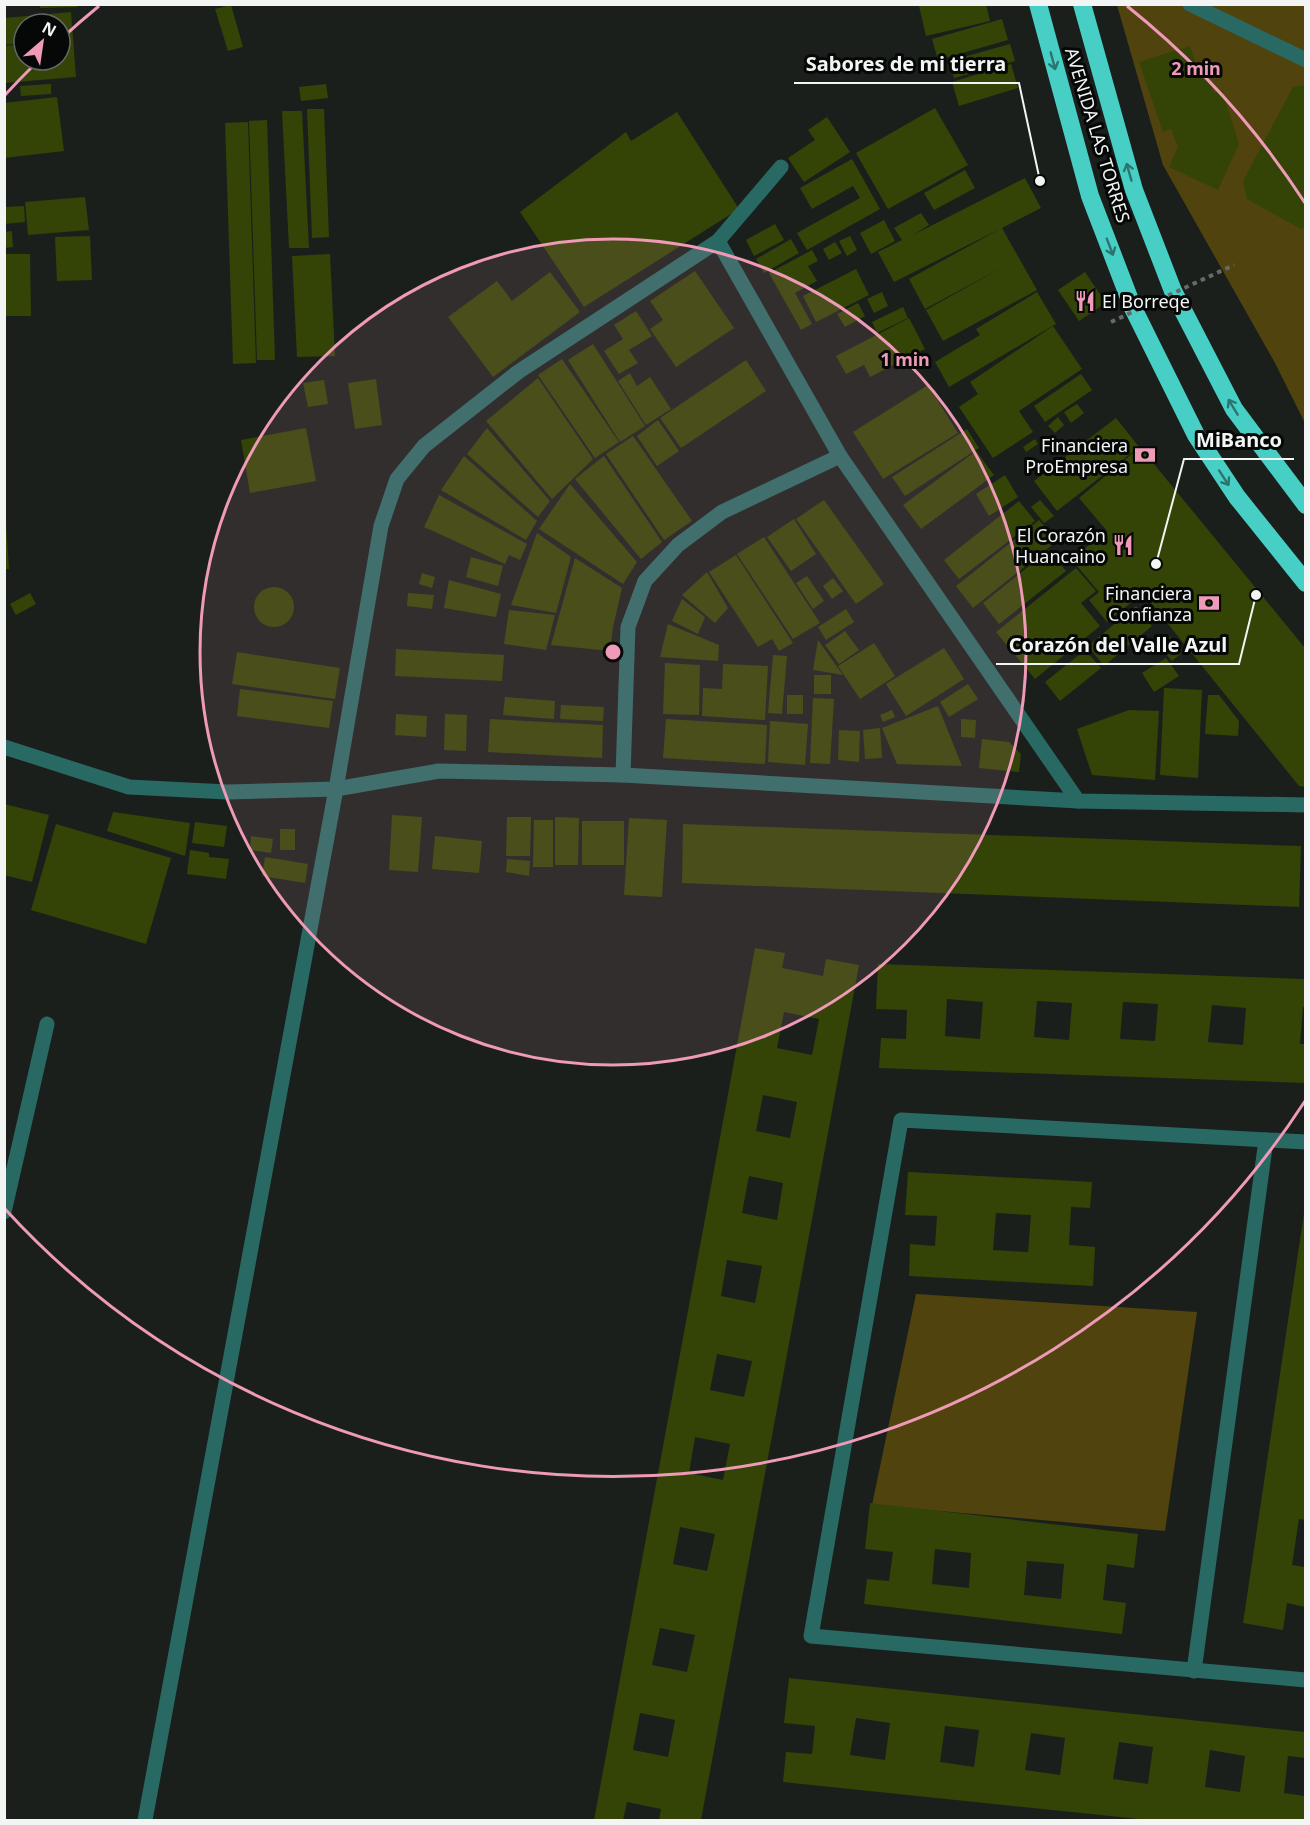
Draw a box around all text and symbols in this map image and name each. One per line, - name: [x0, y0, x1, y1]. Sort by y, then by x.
- north arrow: [12, 12, 72, 72]
- text: N: [38, 16, 60, 42]
- callout: Sabores de mi tierra: [794, 45, 1019, 83]
- street label: AVENIDA LAS TORRES: [1060, 45, 1136, 226]
- text: Sabores de mi tierra: [806, 50, 1006, 77]
- one-way arrow: [1048, 51, 1060, 70]
- text: 2 min: [1171, 56, 1221, 80]
- one-way arrow: [1123, 163, 1134, 182]
- one-way arrow: [1105, 238, 1116, 256]
- restaurant icon: El Borreqe: [1073, 289, 1097, 313]
- place label: El Borreqe: [1102, 289, 1190, 313]
- text: 1 min: [880, 347, 930, 371]
- one-way arrow: [1227, 399, 1239, 416]
- callout: MiBanco: [1184, 421, 1294, 459]
- text: MiBanco: [1196, 426, 1282, 453]
- place label: Financiera ProEmpresa: [1025, 433, 1128, 478]
- bank icon: Financiera ProEmpresa: [1133, 443, 1157, 467]
- one-way arrow: [1219, 469, 1231, 486]
- place label: El Corazón Huancaino: [1015, 523, 1106, 568]
- restaurant icon: El Corazón Huancaino: [1111, 533, 1135, 557]
- place label: Financiera Confianza: [1105, 581, 1192, 626]
- bank icon: Financiera Confianza: [1197, 591, 1221, 615]
- callout: Corazón del Valle Azul: [996, 626, 1239, 664]
- text: Corazón del Valle Azul: [1009, 631, 1227, 658]
- centre of rings: [603, 642, 623, 662]

